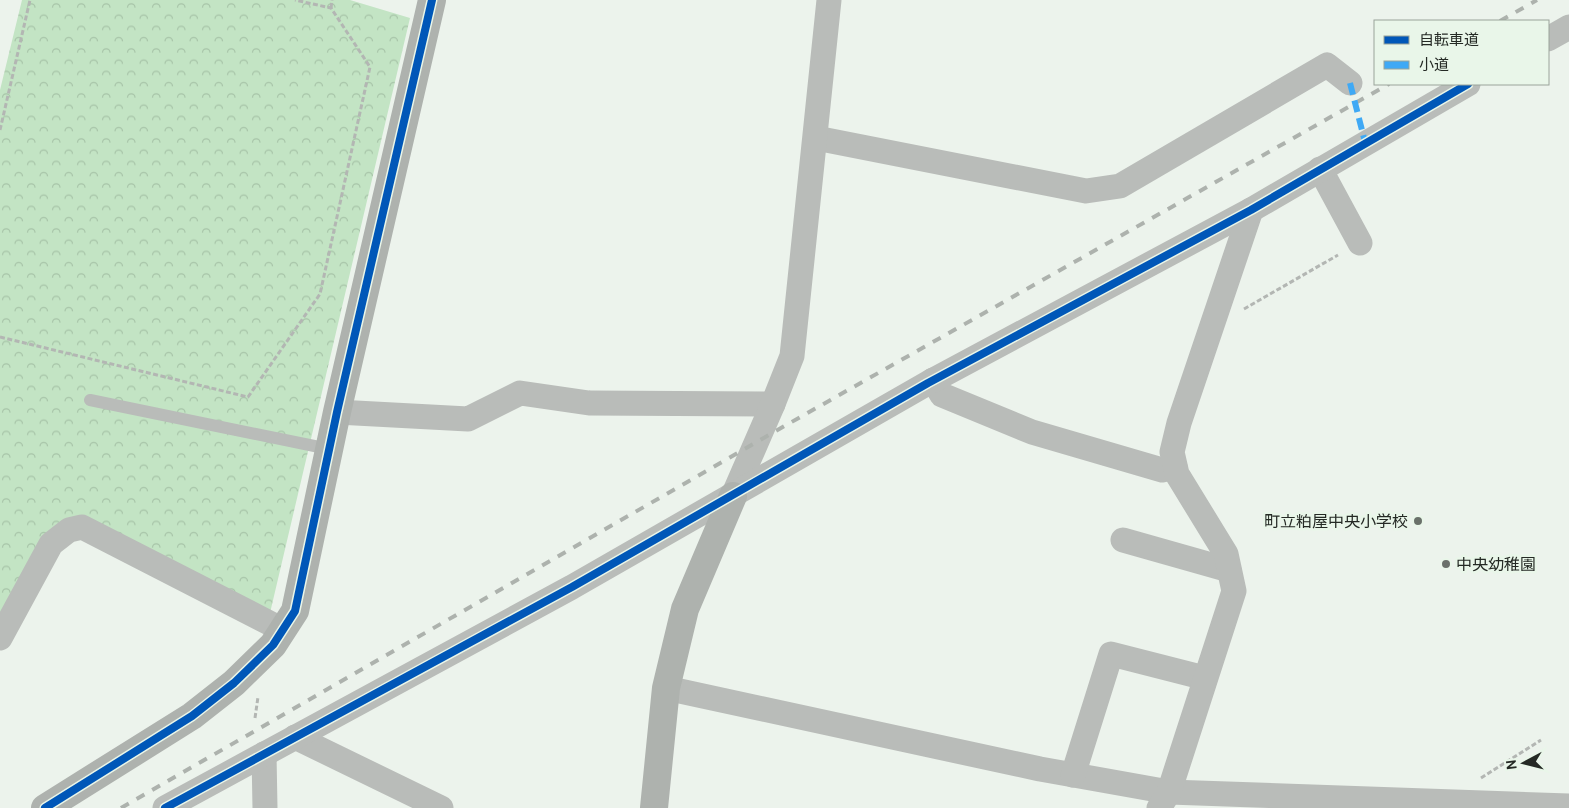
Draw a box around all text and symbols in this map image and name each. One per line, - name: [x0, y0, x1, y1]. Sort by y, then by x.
- legend: [1374, 20, 1549, 85]
- text: 自転車道: [1419, 31, 1479, 49]
- text: 小道: [1419, 56, 1449, 74]
- place label: 町立粕屋中央小学校: [1264, 512, 1408, 531]
- marker: 町立粕屋中央小学校: [1412, 515, 1424, 527]
- place label: 中央幼稚園: [1456, 555, 1536, 574]
- marker: 中央幼稚園: [1440, 558, 1452, 570]
- north arrow: [1499, 738, 1549, 788]
- text: N: [1502, 759, 1521, 771]

